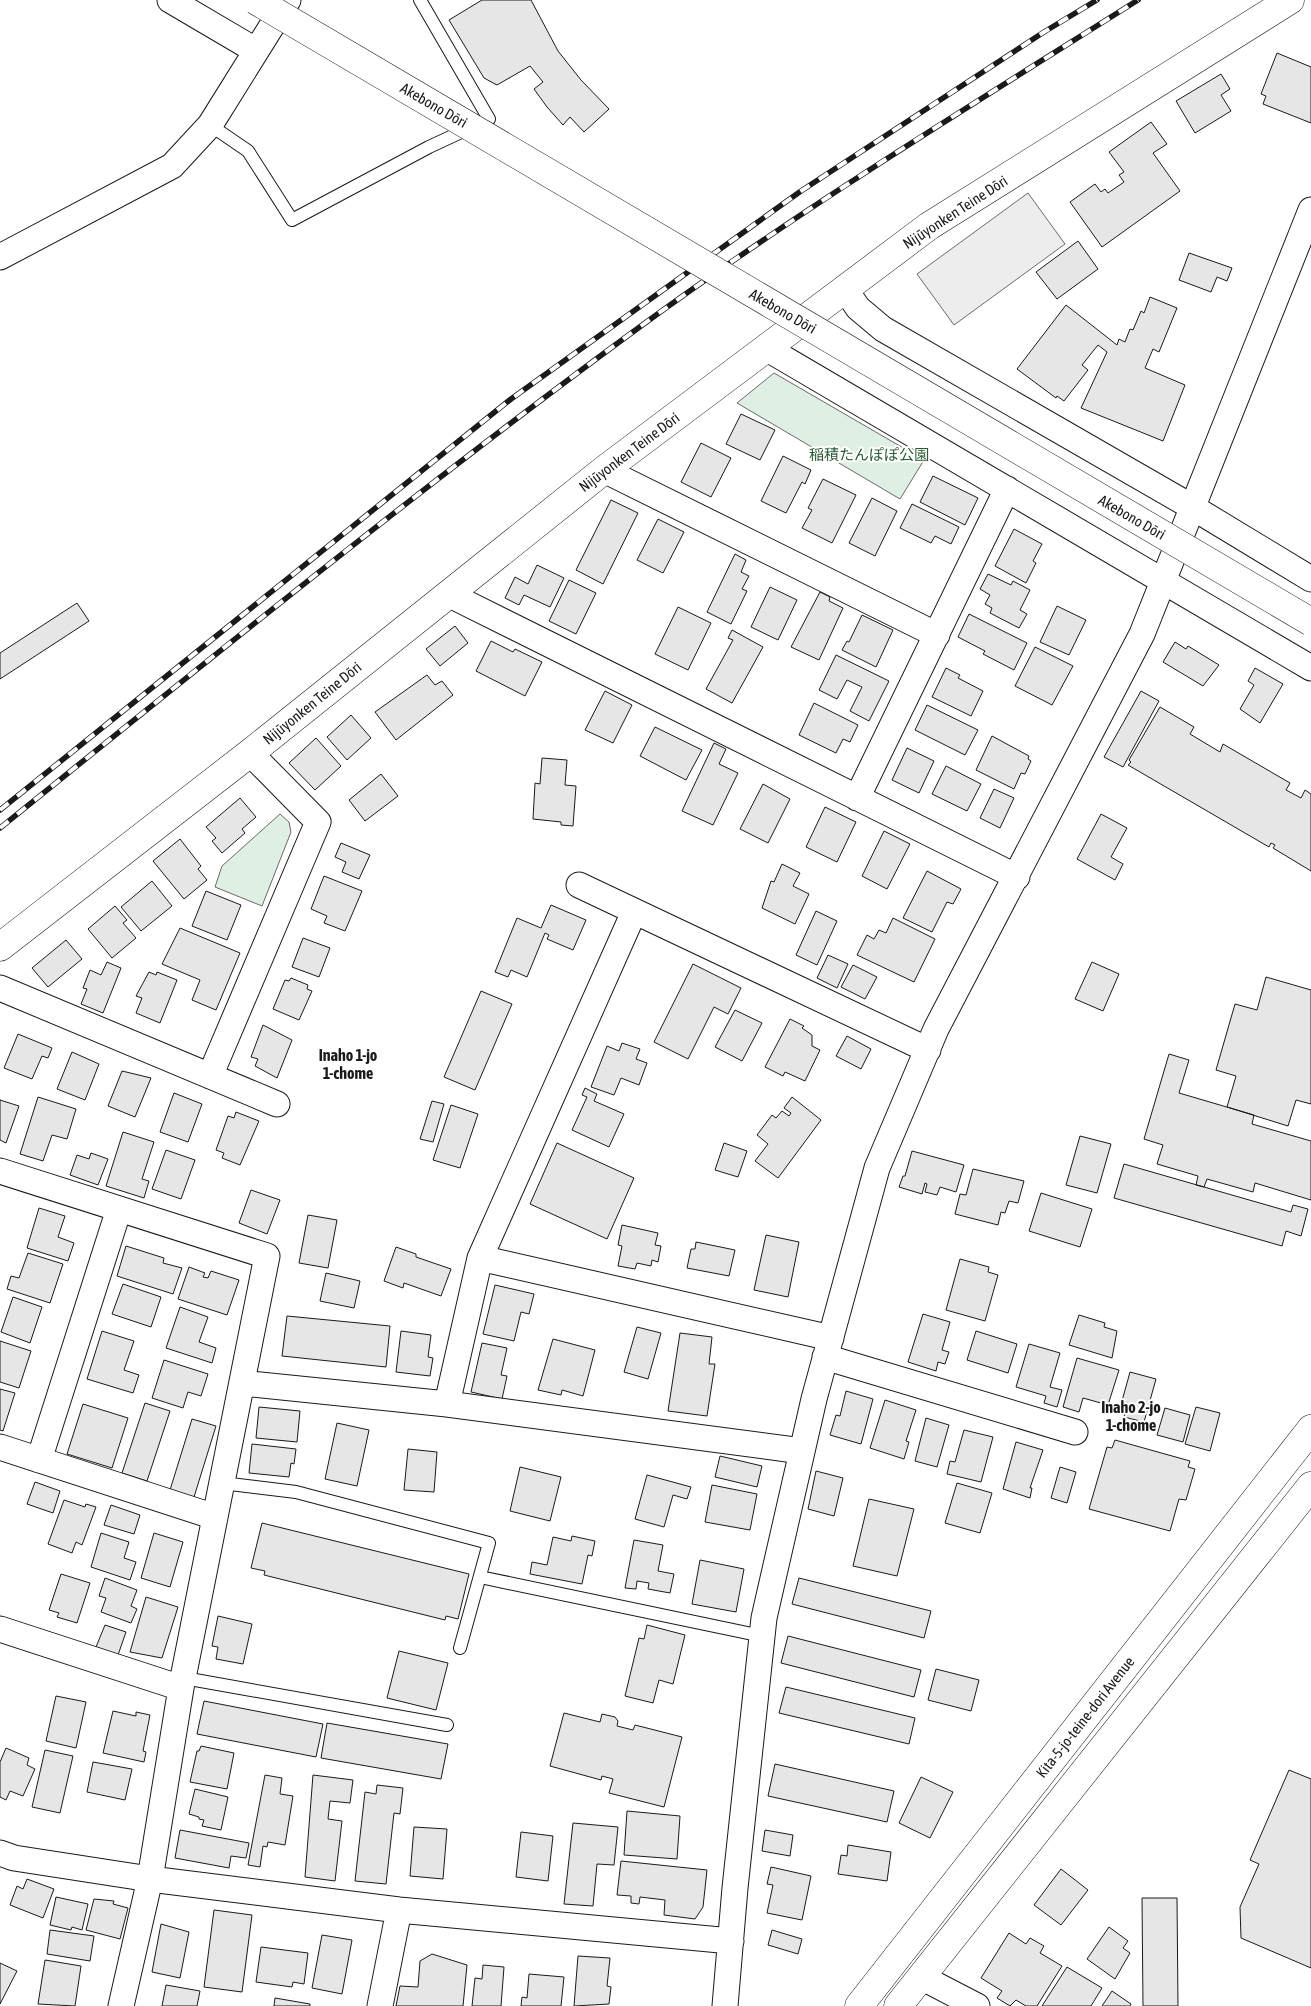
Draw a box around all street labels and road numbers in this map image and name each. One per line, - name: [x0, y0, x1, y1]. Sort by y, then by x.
- street label: Akebono Dōri: [398, 79, 470, 131]
- street label: Nijūyonken Teine Dōri: [900, 172, 1010, 252]
- street label: Akebono Dōri: [747, 285, 819, 337]
- street label: Nijūyonken Teine Dōri: [575, 409, 683, 495]
- street label: Akebono Dōri: [1096, 491, 1168, 543]
- street label: Nijūyonken Teine Dōri: [260, 658, 364, 748]
- street label: Kita-5-jo-teine-dori Avenue: [1033, 1653, 1138, 1781]

